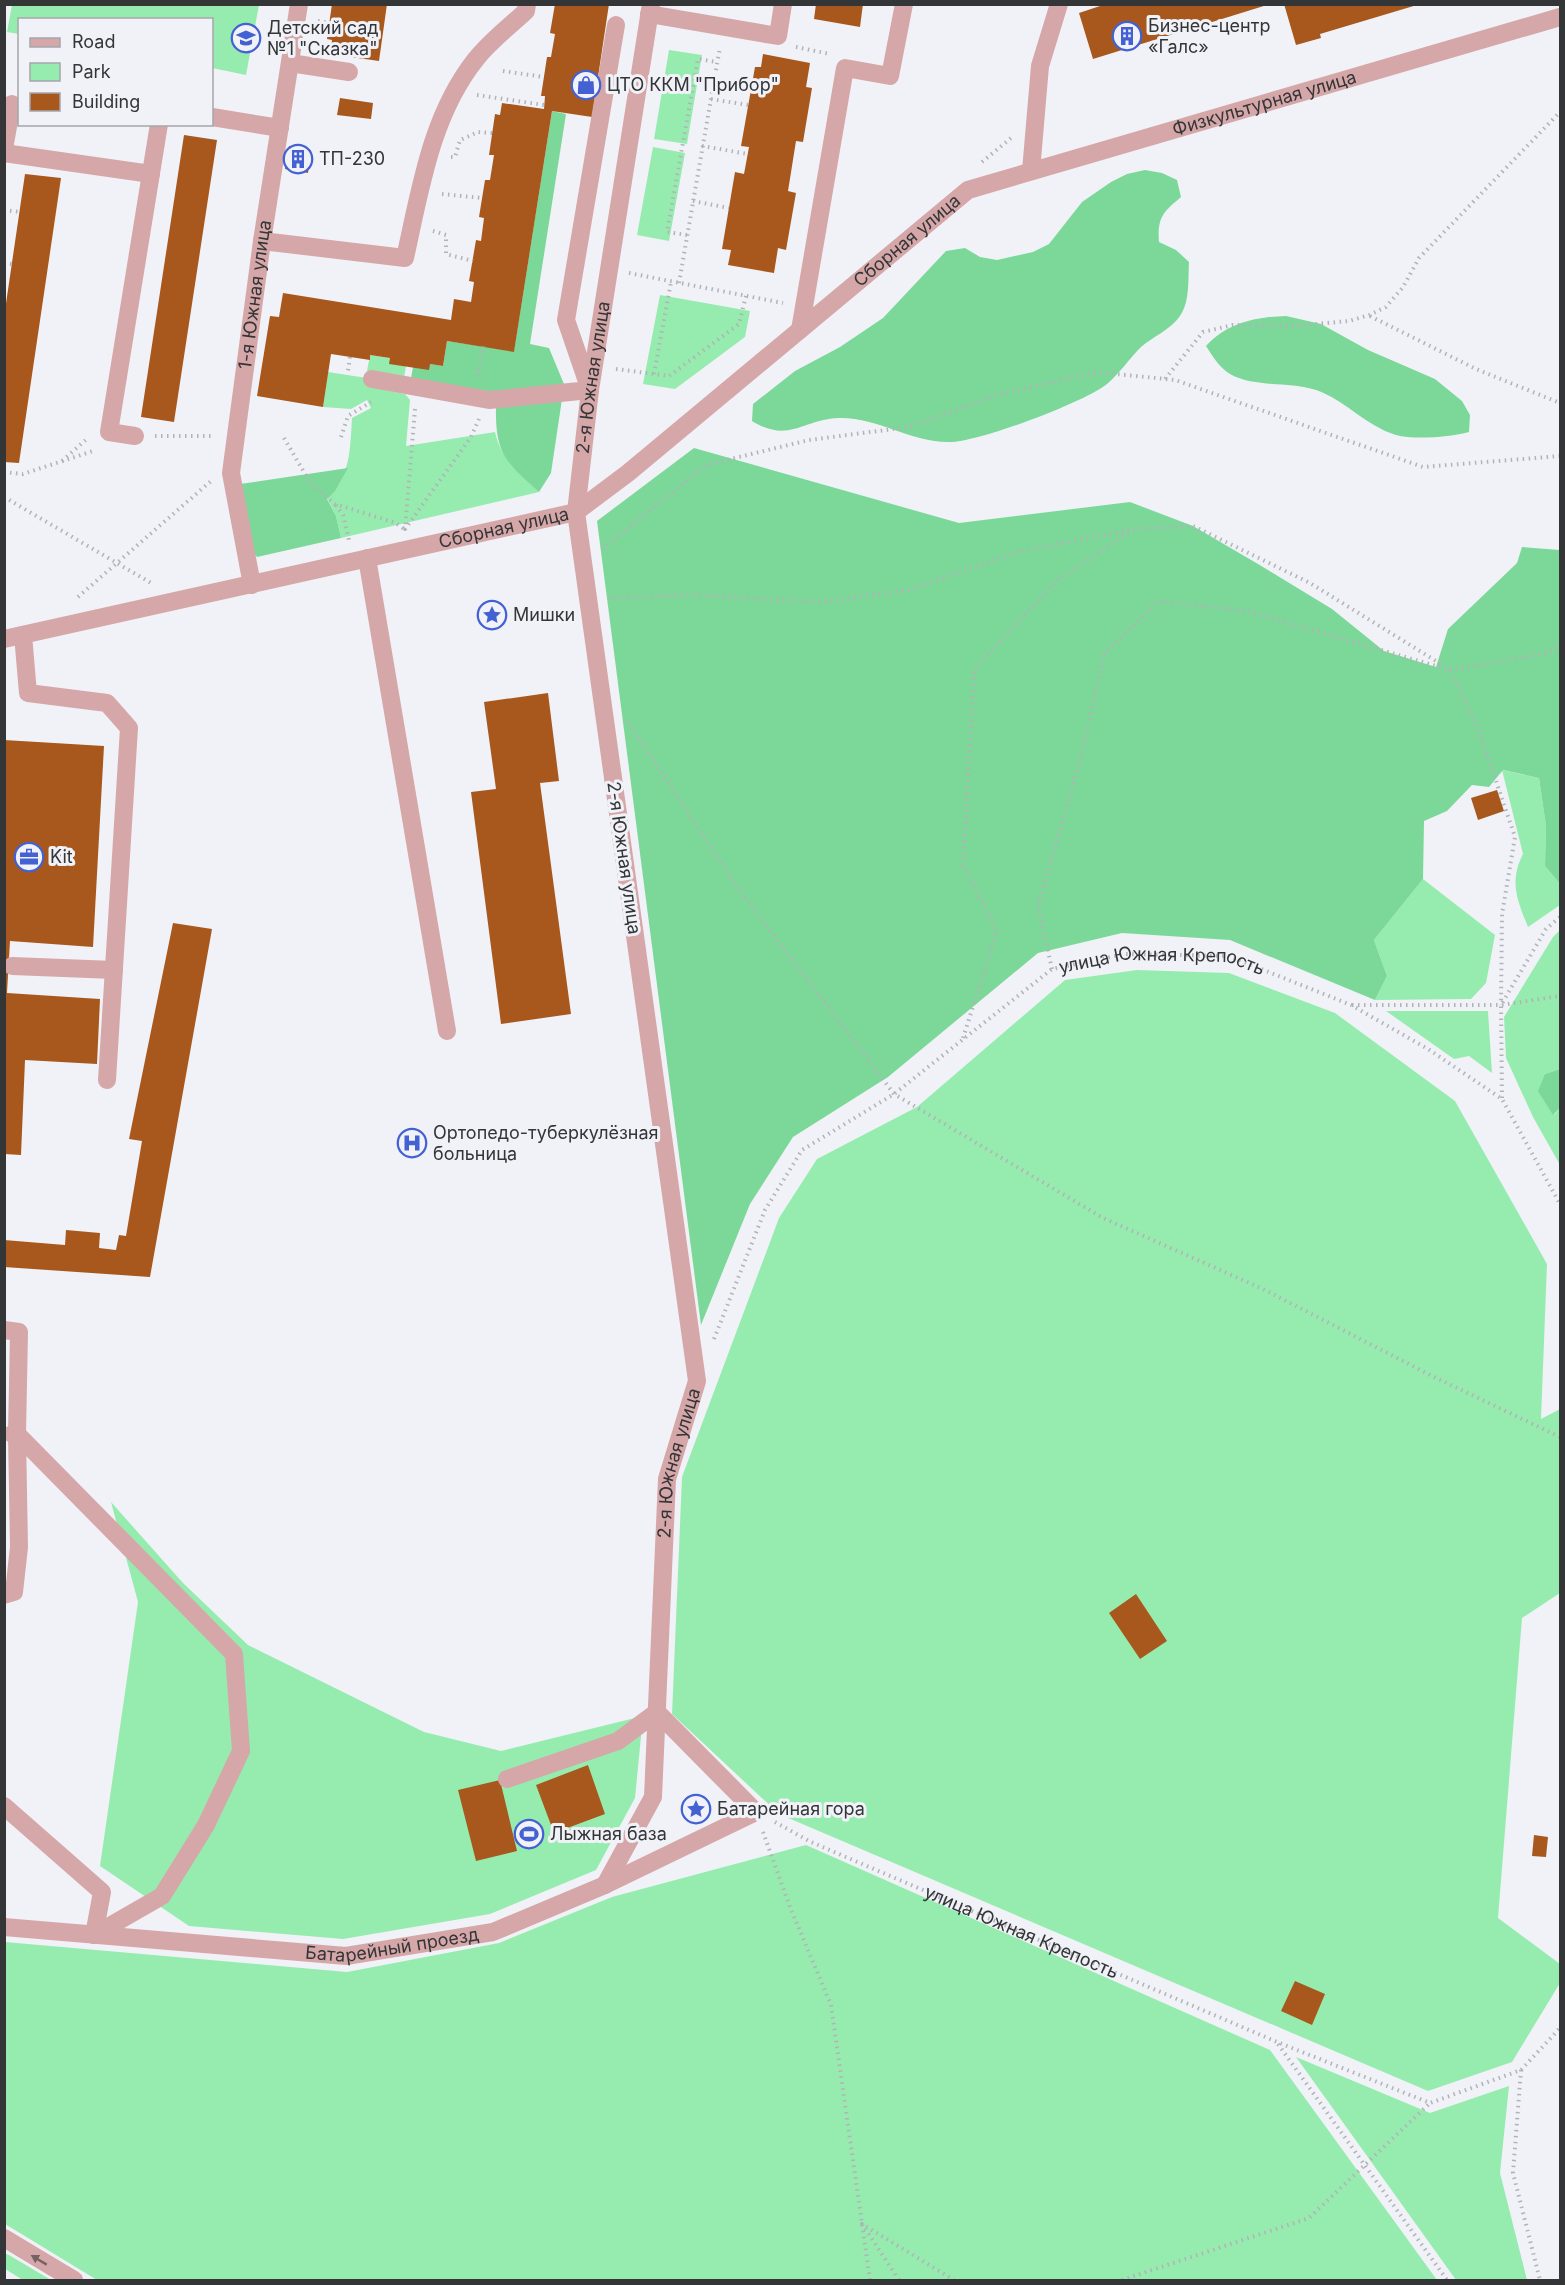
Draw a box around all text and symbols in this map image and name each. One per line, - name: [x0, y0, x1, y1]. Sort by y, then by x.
- place label: Бизнес-центр «Галс»: [1148, 15, 1270, 57]
- place label: Детский сад №1 "Сказка": [267, 17, 379, 59]
- legend: [18, 18, 213, 126]
- building icon: Бизнес-центр «Галс»: [1111, 20, 1143, 52]
- school or university icon: Детский сад №1 "Сказка": [230, 22, 262, 54]
- text: Road: [72, 31, 115, 52]
- text: Park: [72, 61, 111, 82]
- street label: Физкультурная улица: [1170, 66, 1359, 140]
- shop icon: ЦТО ККМ "Прибор": [570, 69, 602, 101]
- place label: ЦТО ККМ "Прибор": [607, 74, 779, 95]
- text: Building: [72, 91, 140, 112]
- building icon: ТП-230: [282, 143, 314, 175]
- place label: ТП-230: [319, 148, 385, 169]
- street label: Сборная улица: [849, 190, 964, 291]
- street label: 1-я Южная улица: [234, 218, 275, 370]
- street label: 2-я Южная улица: [572, 300, 614, 455]
- street label: Сборная улица: [437, 503, 571, 552]
- place icon: Мишки: [476, 599, 508, 631]
- place label: Мишки: [513, 604, 575, 625]
- street label: 2-я Южная улица: [603, 780, 646, 936]
- office icon: Kit: [13, 841, 45, 873]
- place label: Kit: [50, 846, 73, 867]
- street label: улица Южная Крепость: [1057, 942, 1268, 979]
- place label: Ортопедо-туберкулёзная больница: [433, 1122, 659, 1164]
- hospital icon: Ортопедо-туберкулёзная больница: [396, 1127, 428, 1159]
- street label: 2-я Южная улица: [653, 1385, 704, 1539]
- place icon: Батарейная гора: [680, 1793, 712, 1825]
- place label: Батарейная гора: [717, 1798, 865, 1819]
- sports icon: Лыжная база: [513, 1818, 545, 1850]
- place label: Лыжная база: [550, 1823, 667, 1844]
- street label: улица Южная Крепость: [921, 1881, 1122, 1983]
- street label: Батарейный проезд: [304, 1923, 480, 1966]
- one-way arrow: [31, 2254, 47, 2265]

